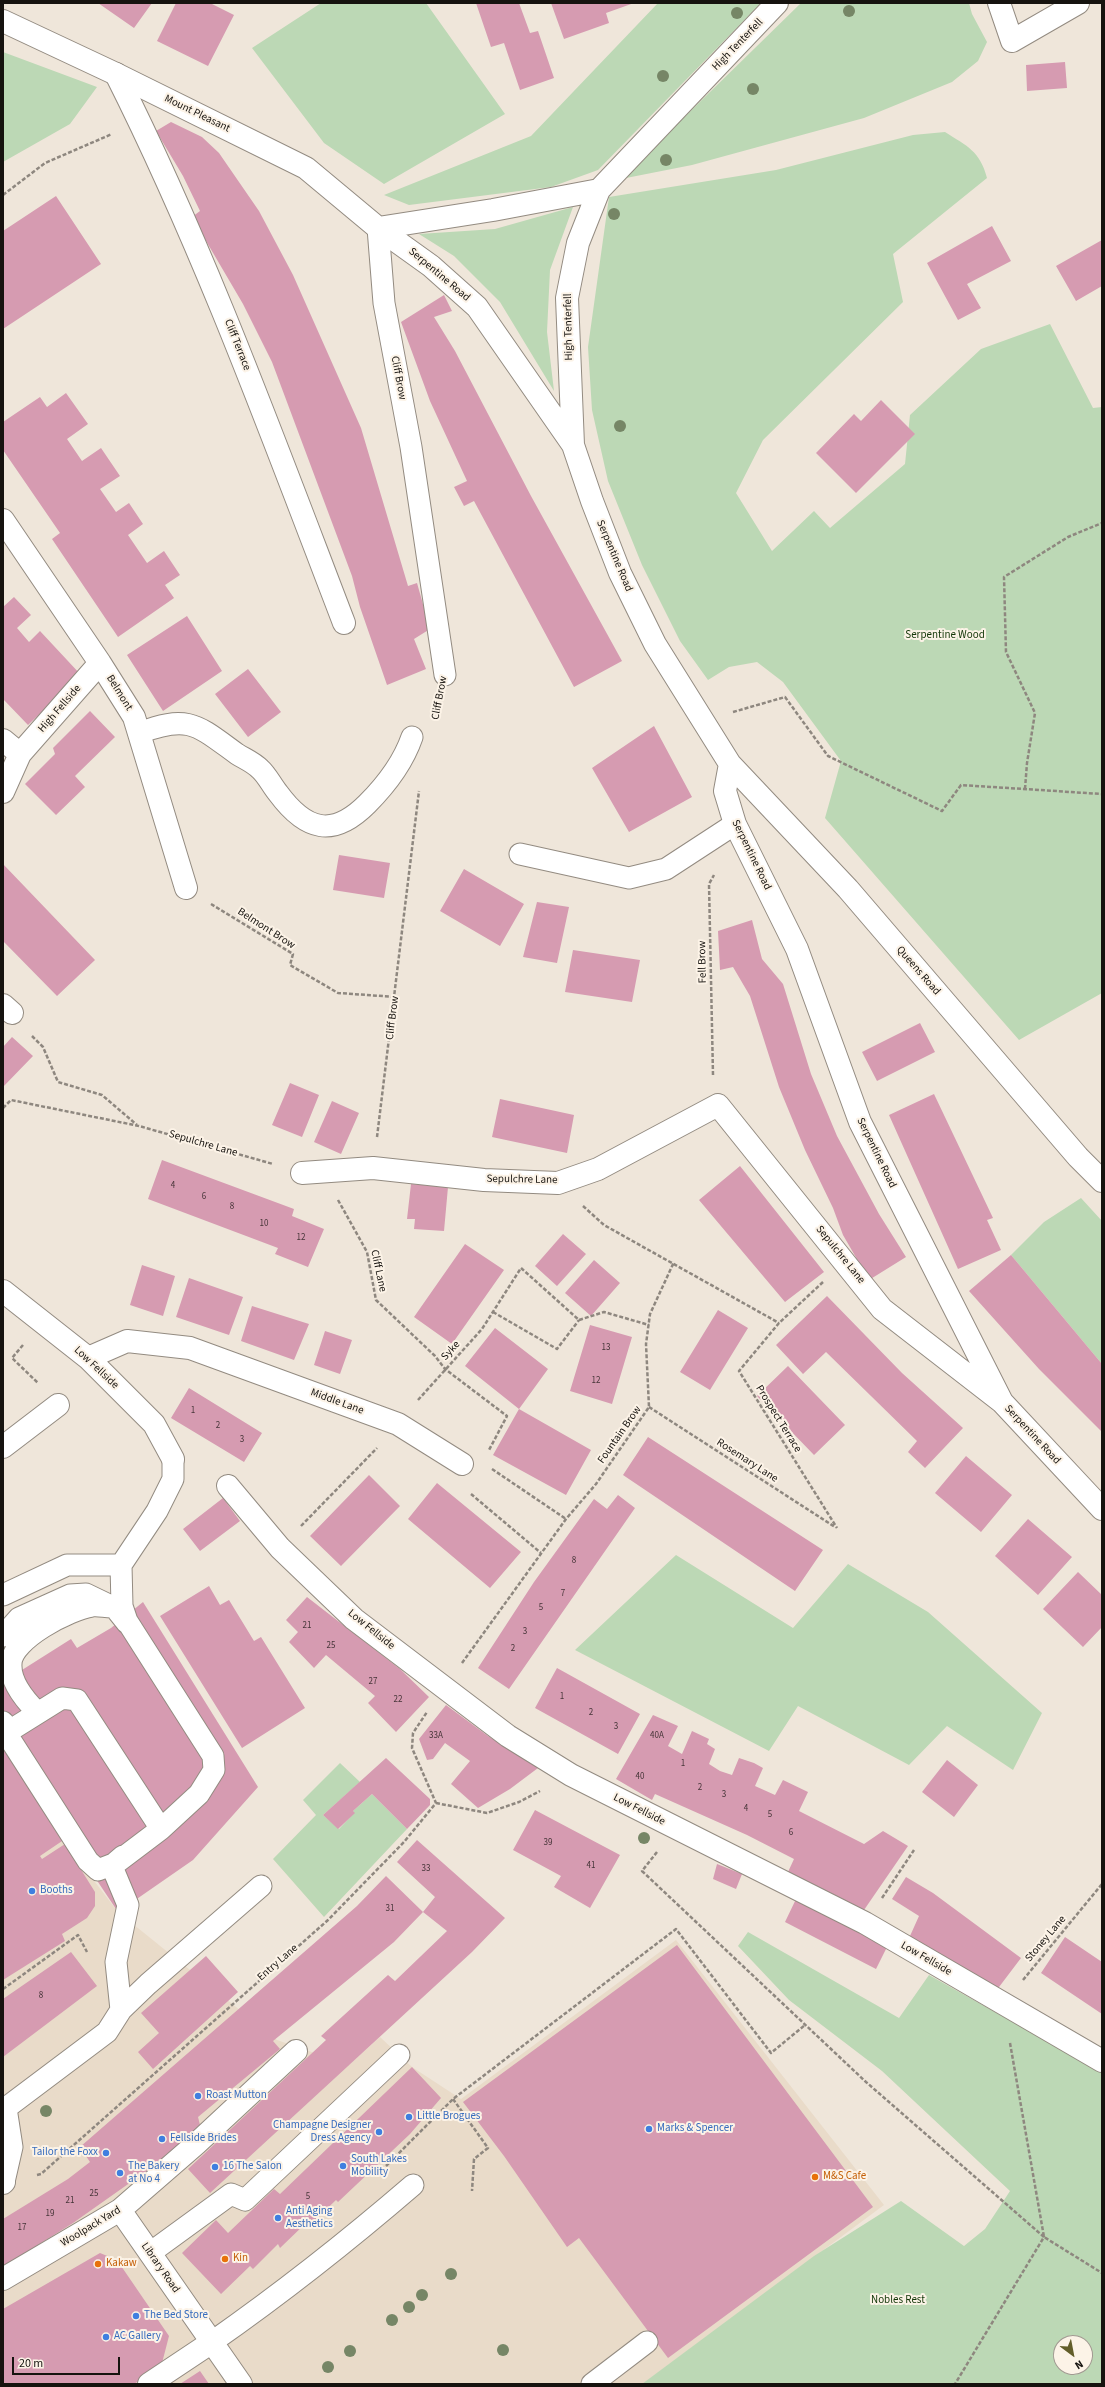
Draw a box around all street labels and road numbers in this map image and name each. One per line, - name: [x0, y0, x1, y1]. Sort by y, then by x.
- street label: High Tenterfell: [710, 16, 766, 74]
- street label: Mount Pleasant: [162, 92, 232, 136]
- street label: Serpentine Road: [405, 245, 473, 305]
- street label: High Tenterfell: [562, 293, 576, 361]
- street label: Cliff Terrace: [221, 317, 253, 373]
- street label: Cliff Brow: [387, 355, 409, 401]
- street label: Serpentine Road: [593, 518, 635, 594]
- street label: Belmont: [103, 673, 135, 713]
- street label: Cliff Brow: [429, 675, 451, 721]
- street label: High Fellside: [36, 682, 84, 736]
- street label: Serpentine Road: [728, 818, 774, 892]
- street label: Belmont Brow: [235, 906, 297, 952]
- street label: Fell Brow: [696, 941, 710, 983]
- street label: Queens Road: [893, 944, 943, 998]
- street label: Cliff Brow: [384, 995, 402, 1041]
- street label: Serpentine Road: [853, 1116, 899, 1190]
- street label: Sepulchre Lane: [167, 1128, 239, 1160]
- street label: Sepulchre Lane: [486, 1173, 558, 1187]
- street label: Sepulchre Lane: [813, 1223, 867, 1287]
- street label: Cliff Lane: [367, 1249, 389, 1293]
- street label: Syke: [439, 1339, 463, 1363]
- street label: Low Fellside: [71, 1344, 121, 1392]
- street label: Prospect Terrace: [752, 1383, 804, 1455]
- street label: Middle Lane: [309, 1386, 365, 1418]
- street label: Serpentine Road: [1001, 1403, 1063, 1467]
- street label: Fountain Brow: [595, 1404, 645, 1466]
- street label: Rosemary Lane: [714, 1436, 780, 1486]
- street label: Low Fellside: [345, 1607, 397, 1653]
- street label: Low Fellside: [611, 1791, 667, 1829]
- street label: Stoney Lane: [1023, 1913, 1069, 1965]
- street label: Low Fellside: [898, 1939, 954, 1979]
- street label: Entry Lane: [255, 1942, 301, 1984]
- street label: Woolpack Yard: [59, 2204, 123, 2250]
- street label: Library Road: [138, 2240, 182, 2296]

